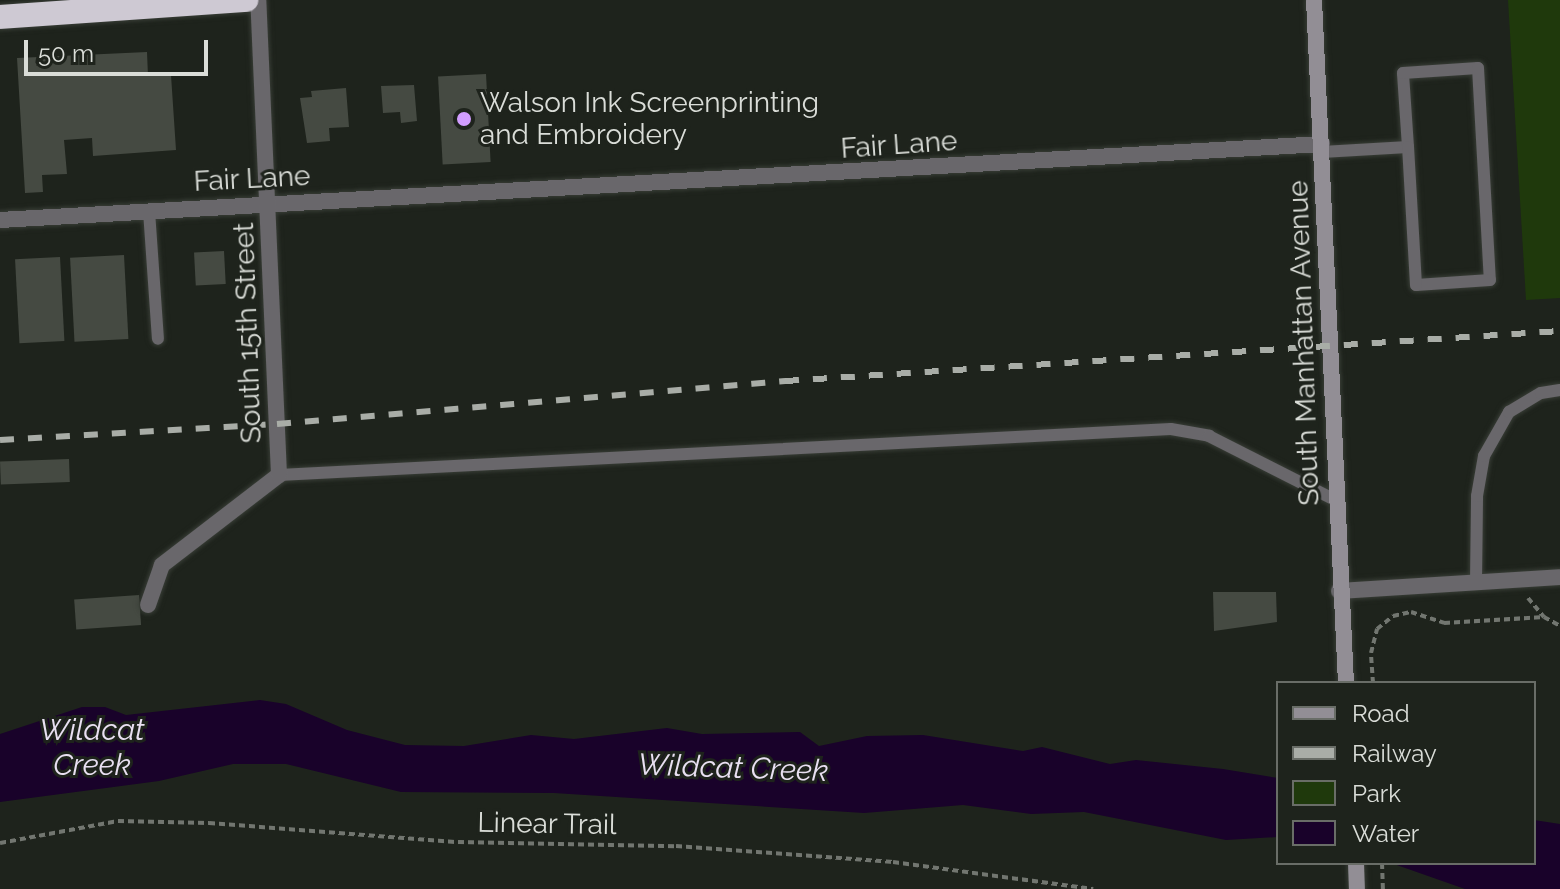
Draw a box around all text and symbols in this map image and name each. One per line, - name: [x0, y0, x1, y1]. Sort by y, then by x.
- scale bar: [28, 24, 212, 74]
- text: 50 m: [38, 39, 94, 68]
- place label: Walson Ink Screenprinting and Embroidery: [480, 86, 819, 152]
- marker: Walson Ink Screenprinting and Embroidery: [455, 110, 473, 128]
- street label: Fair Lane: [839, 124, 959, 166]
- street label: Fair Lane: [193, 159, 311, 199]
- street label: South Manhattan Avenue: [1282, 179, 1326, 507]
- street label: South 15th Street: [227, 222, 269, 444]
- legend: [1276, 681, 1536, 865]
- text: Road: [1352, 699, 1410, 728]
- water label: Wildcat Creek: [39, 712, 145, 782]
- text: Railway: [1352, 739, 1437, 768]
- water label: Wildcat Creek: [637, 747, 829, 789]
- text: Park: [1352, 779, 1401, 808]
- street label: Linear Trail: [476, 806, 618, 842]
- text: Water: [1352, 819, 1419, 848]

